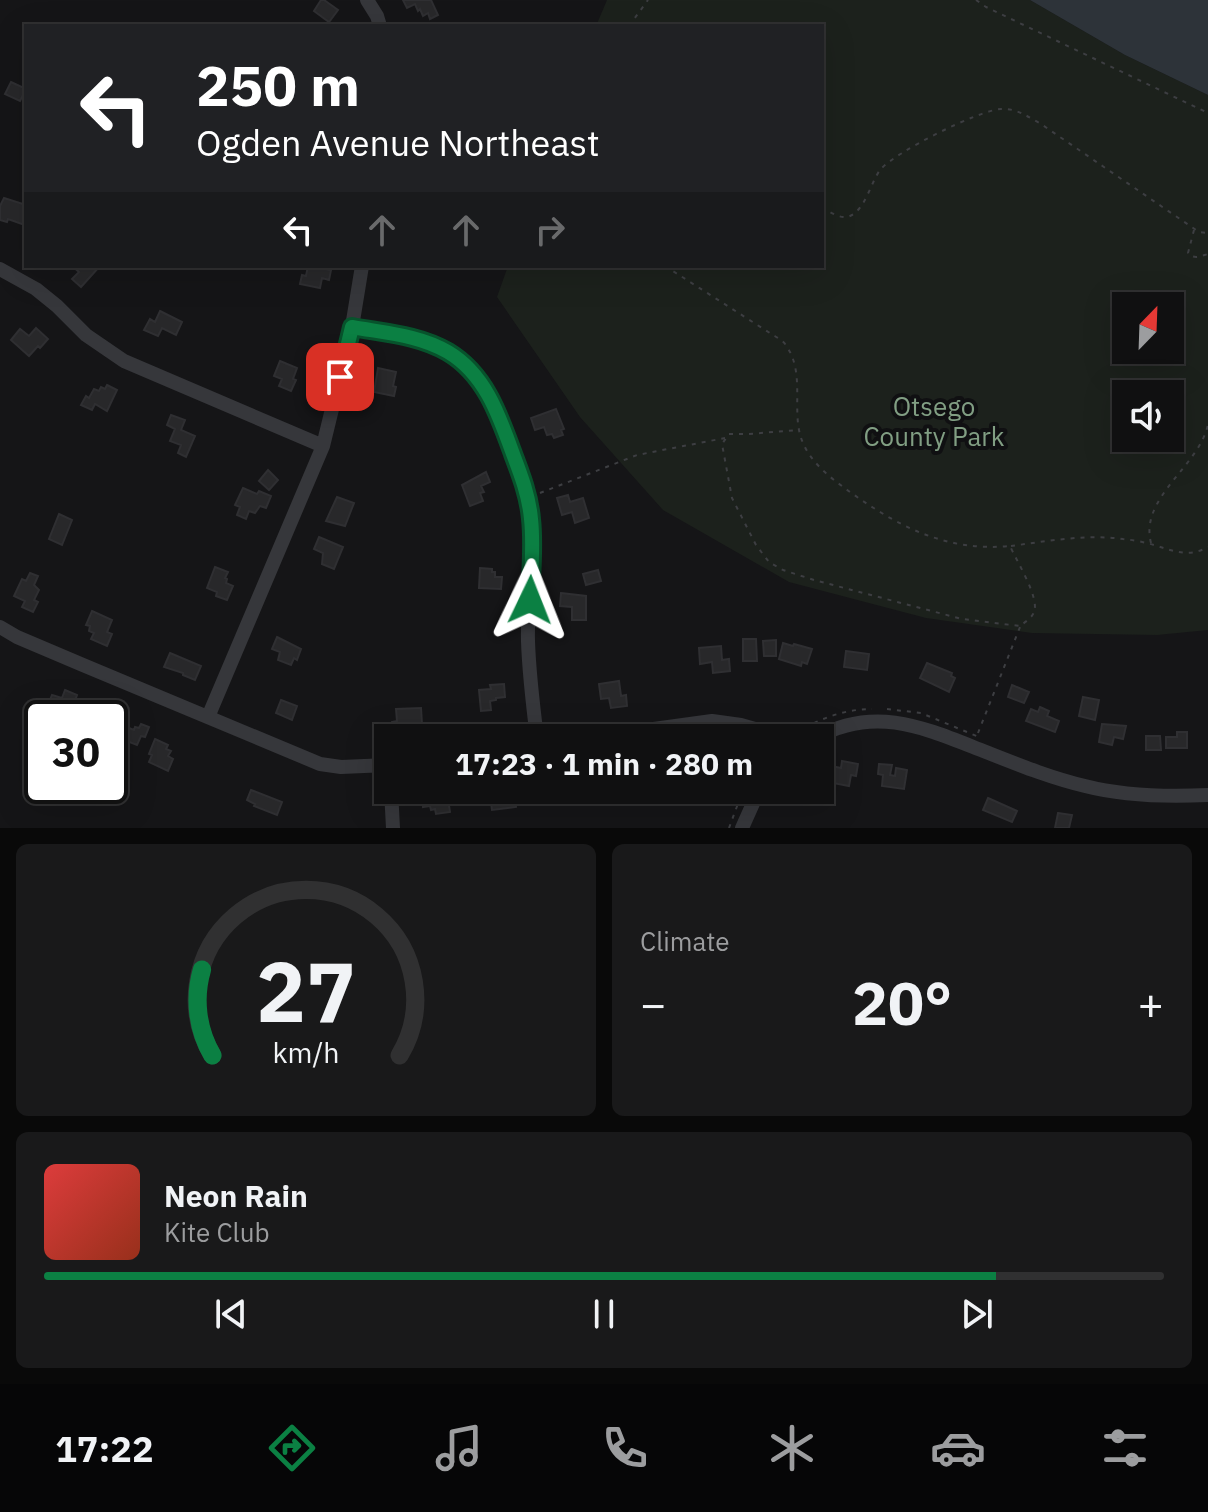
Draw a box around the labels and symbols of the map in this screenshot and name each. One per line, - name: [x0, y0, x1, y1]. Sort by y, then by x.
- north arrow: [1112, 292, 1184, 364]
- pin: [306, 343, 374, 411]
- park label: Otsego County Park: [863, 389, 1005, 453]
- position arrow: [488, 558, 572, 642]
- speed limit sign: 30: [24, 700, 128, 804]

